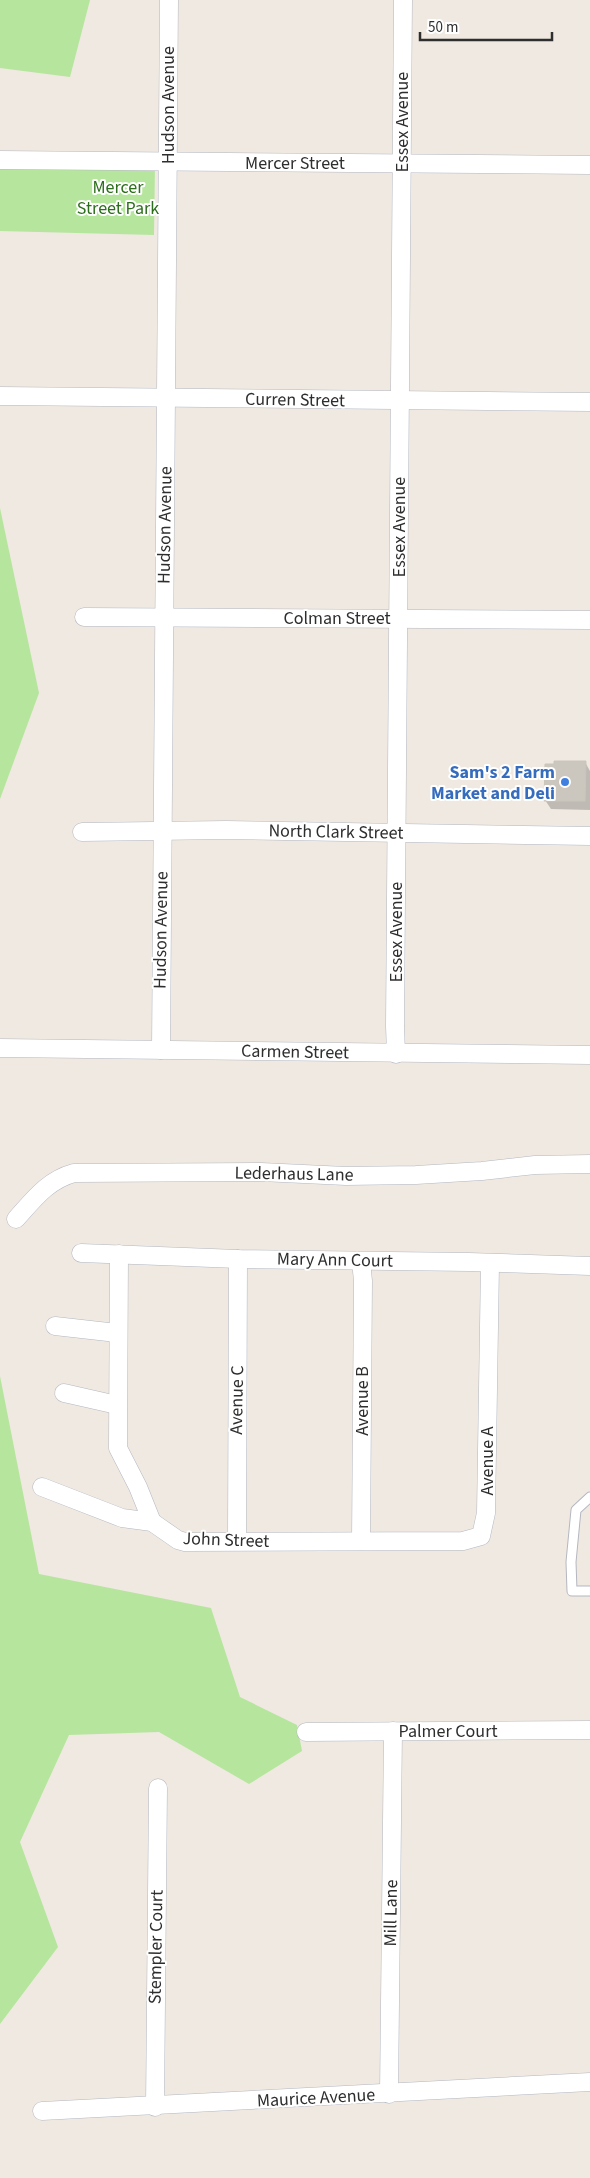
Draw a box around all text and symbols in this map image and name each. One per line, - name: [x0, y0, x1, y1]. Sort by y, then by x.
- scale bar: [420, 10, 552, 42]
- text: 50 m: [428, 17, 458, 38]
- street label: Hudson Avenue: [156, 46, 181, 164]
- street label: Essex Avenue: [390, 72, 415, 172]
- street label: Mercer Street: [245, 151, 345, 176]
- park label: Mercer Street Park: [77, 175, 159, 221]
- street label: Curren Street: [245, 387, 345, 413]
- street label: Hudson Avenue: [151, 466, 179, 584]
- street label: Essex Avenue: [387, 477, 412, 577]
- street label: Colman Street: [283, 606, 391, 631]
- place label: Sam's 2 Farm Market and Deli: [431, 760, 555, 806]
- marker: Sam's 2 Farm Market and Deli: [559, 776, 571, 788]
- street label: North Clark Street: [268, 818, 404, 846]
- street label: Hudson Avenue: [147, 871, 175, 989]
- street label: Essex Avenue: [384, 882, 409, 982]
- street label: Carmen Street: [241, 1039, 349, 1065]
- street label: Lederhaus Lane: [234, 1160, 354, 1188]
- street label: Mary Ann Court: [277, 1246, 393, 1274]
- street label: Avenue C: [224, 1365, 250, 1435]
- street label: Avenue B: [350, 1366, 375, 1436]
- street label: Avenue A: [475, 1426, 500, 1495]
- street label: John Street: [182, 1526, 270, 1554]
- street label: Palmer Court: [399, 1719, 497, 1744]
- street label: Mill Lane: [378, 1879, 404, 1947]
- street label: Stempler Court: [143, 1890, 169, 2004]
- street label: Maurice Avenue: [256, 2082, 376, 2114]

